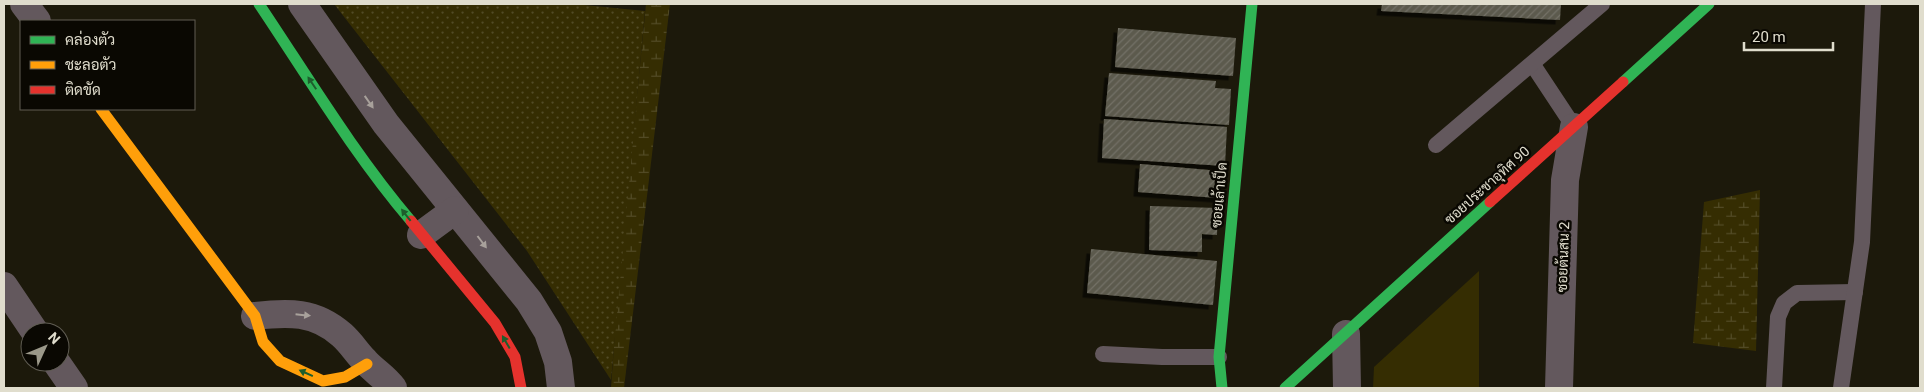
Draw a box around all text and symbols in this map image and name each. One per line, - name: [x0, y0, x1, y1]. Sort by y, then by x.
- legend: [20, 20, 195, 110]
- scale bar: [1744, 20, 1833, 52]
- text: 20 m: [1752, 28, 1786, 46]
- text: คล่องตัว: [65, 30, 115, 49]
- text: ชะลอตัว: [65, 56, 116, 74]
- one-way arrow: [307, 76, 317, 89]
- text: ติดขัด: [65, 81, 101, 99]
- one-way arrow: [364, 95, 375, 108]
- street label: ซอยประชาอุทิศ 90: [1441, 143, 1534, 229]
- street label: ซอยเล้าเป็ด: [1207, 161, 1230, 229]
- one-way arrow: [400, 209, 411, 222]
- street label: ซอยต้นสน 2: [1553, 221, 1572, 293]
- one-way arrow: [477, 235, 487, 249]
- one-way arrow: [295, 311, 311, 319]
- north arrow: [20, 322, 70, 372]
- text: N: [45, 329, 64, 347]
- one-way arrow: [502, 336, 511, 349]
- one-way arrow: [299, 369, 313, 377]

